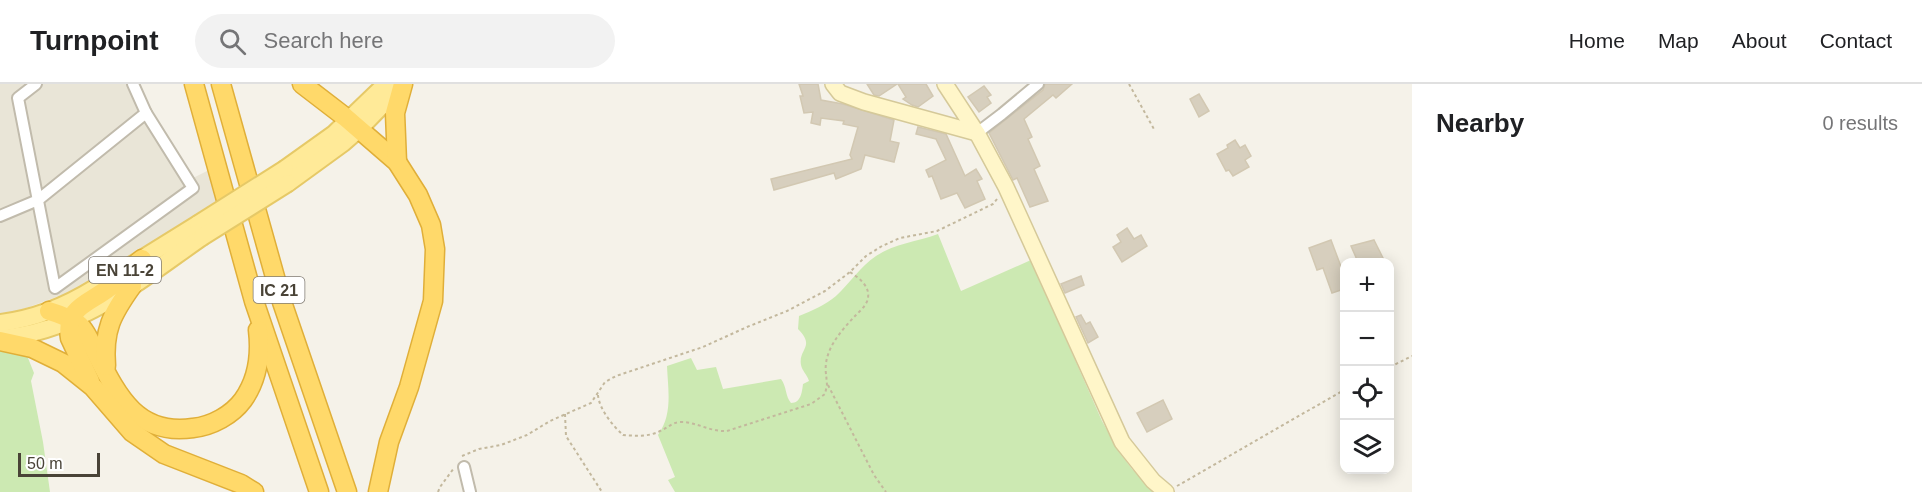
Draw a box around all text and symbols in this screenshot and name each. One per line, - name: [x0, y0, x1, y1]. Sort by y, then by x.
- search box: [195, 14, 615, 68]
- text: Turnpoint: [30, 25, 159, 56]
- icon: search: [216, 25, 249, 58]
- text: Search here: [264, 28, 383, 53]
- text: Home: [1569, 29, 1625, 52]
- text: Map: [1658, 29, 1699, 52]
- text: About: [1732, 29, 1787, 52]
- text: Contact: [1820, 29, 1892, 52]
- text: Nearby: [1436, 108, 1524, 138]
- text: 0 results: [1822, 112, 1898, 134]
- road number: EN 11-2: [89, 257, 161, 283]
- map controls: [1340, 258, 1394, 474]
- button: +: [1340, 258, 1394, 312]
- road number: IC 21: [254, 277, 304, 303]
- button: −: [1340, 312, 1394, 366]
- button: locate: [1340, 366, 1394, 420]
- button: layers: [1340, 420, 1394, 474]
- scale bar: [18, 450, 100, 478]
- text: 50 m: [27, 455, 63, 472]

